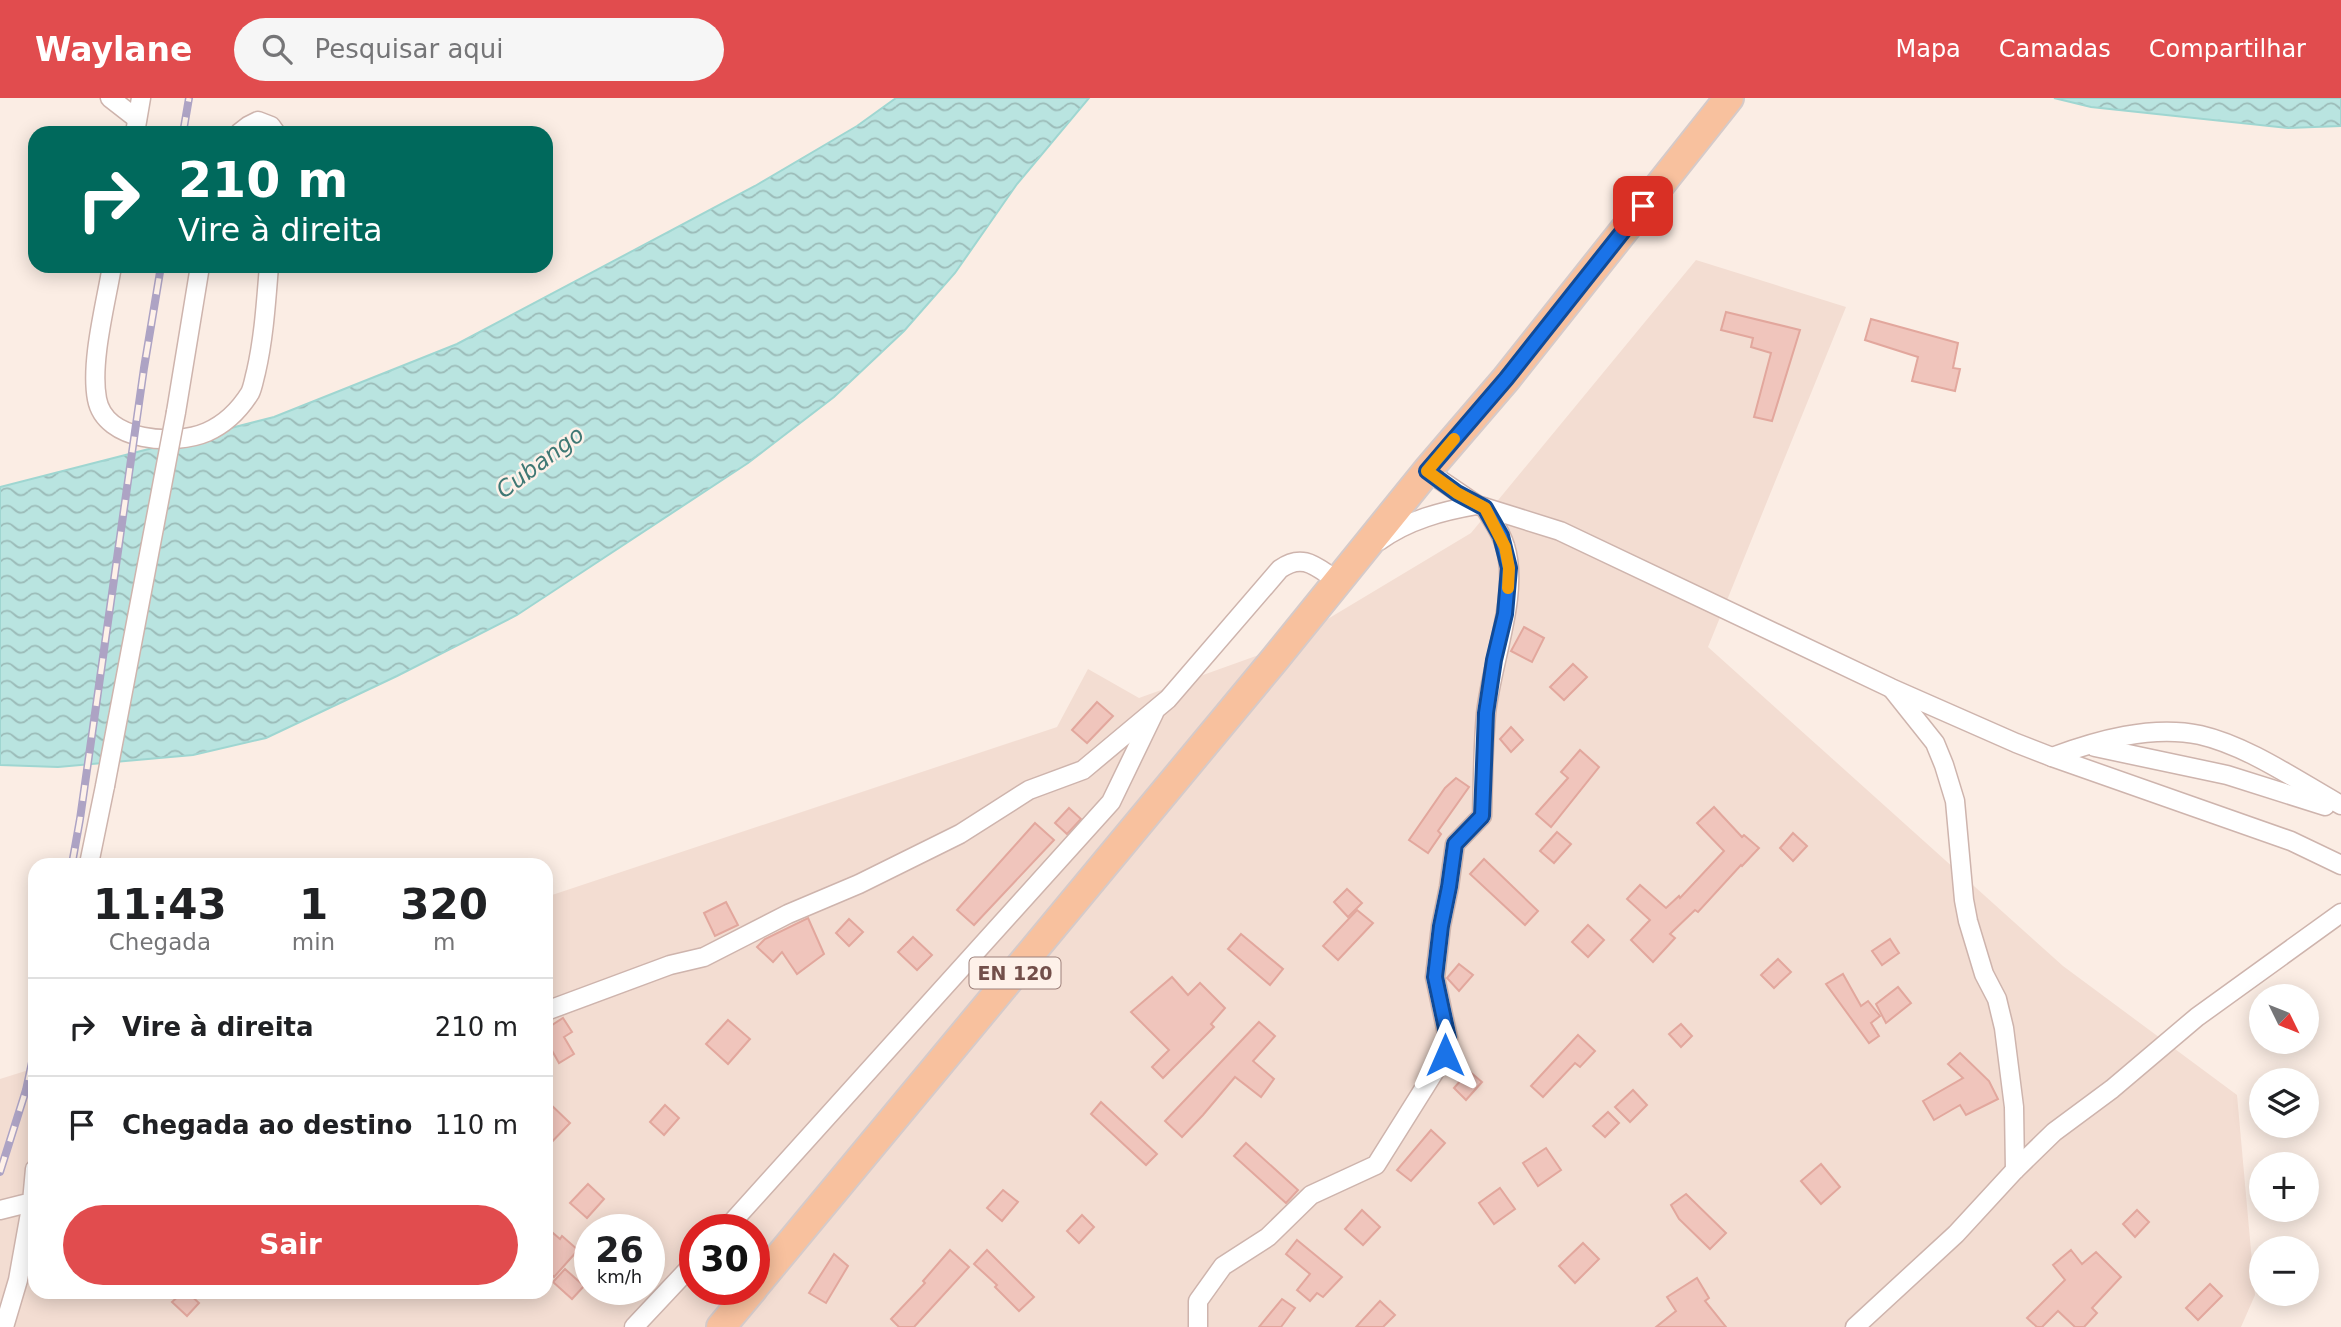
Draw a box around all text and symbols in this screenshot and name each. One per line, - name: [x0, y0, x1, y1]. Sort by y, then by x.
- search box: [234, 18, 724, 81]
- text: Waylane: [35, 30, 192, 69]
- icon: search: [258, 30, 296, 68]
- text: Pesquisar aqui: [314, 34, 504, 64]
- text: Mapa: [1895, 35, 1961, 63]
- text: Camadas: [1999, 35, 2111, 63]
- text: Compartilhar: [2149, 35, 2306, 63]
- text: 210 m: [178, 152, 348, 209]
- icon: right: [63, 154, 154, 245]
- pin: [1613, 176, 1673, 236]
- icon: arrive: [1624, 187, 1662, 225]
- text: Vire à direita: [178, 211, 383, 249]
- water label: Cubango: [491, 421, 589, 503]
- text: 11:43: [93, 880, 227, 929]
- text: 1: [299, 880, 328, 929]
- text: 320: [400, 880, 488, 929]
- text: Chegada: [109, 929, 211, 955]
- text: min: [292, 929, 335, 955]
- text: m: [433, 929, 455, 955]
- road number: EN 120: [970, 958, 1060, 988]
- north arrow: [2249, 984, 2319, 1054]
- map controls: [2249, 984, 2319, 1306]
- icon: right: [63, 1008, 101, 1046]
- text: Vire à direita: [122, 1012, 314, 1042]
- text: 210 m: [435, 1012, 518, 1042]
- position arrow: [1408, 1018, 1482, 1092]
- button: layers: [2249, 1068, 2319, 1138]
- icon: arrive: [63, 1106, 101, 1144]
- text: Chegada ao destino: [122, 1110, 412, 1140]
- text: 110 m: [435, 1110, 518, 1140]
- button: +: [2249, 1152, 2319, 1222]
- button: Sair: [63, 1205, 518, 1285]
- speed limit sign: 30: [679, 1214, 770, 1305]
- text: 26: [595, 1230, 644, 1270]
- button: −: [2249, 1236, 2319, 1306]
- text: km/h: [597, 1266, 642, 1287]

